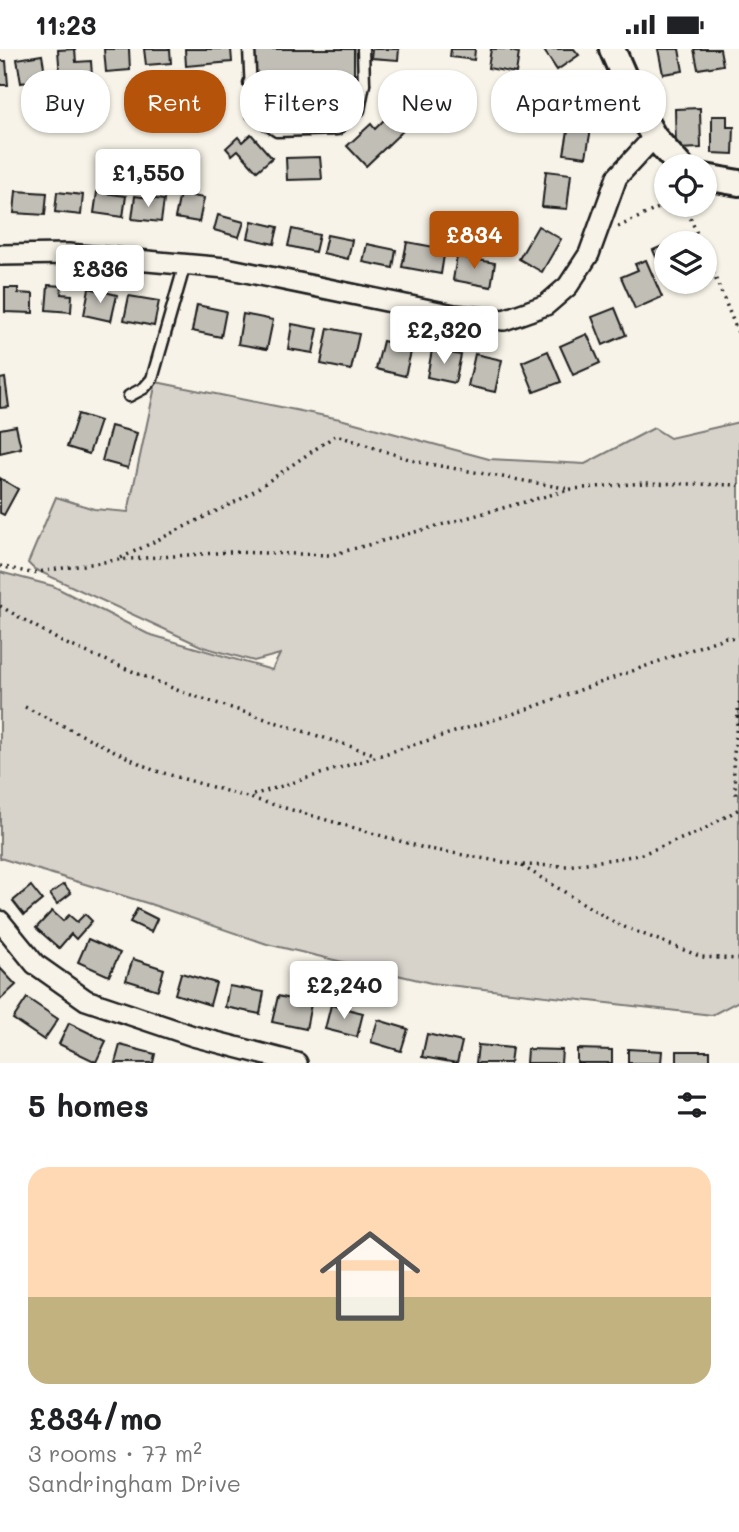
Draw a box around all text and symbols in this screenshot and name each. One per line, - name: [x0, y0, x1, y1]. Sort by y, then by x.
- text: 11:23: [35, 8, 96, 42]
- chip: Buy: [21, 70, 110, 133]
- chip: Rent: [124, 70, 226, 133]
- chip: Filters: [240, 70, 364, 133]
- chip: New: [378, 70, 477, 133]
- chip: Apartment: [491, 70, 666, 133]
- pin: £1,550: [91, 149, 205, 209]
- map controls: [654, 154, 717, 294]
- button: locate: [654, 154, 717, 217]
- text: £1,550: [111, 157, 185, 187]
- pin: £834: [433, 211, 515, 271]
- text: £834: [446, 219, 502, 249]
- button: layers: [654, 231, 717, 294]
- pin: £836: [59, 245, 141, 305]
- text: £836: [72, 253, 128, 283]
- pin: £2,320: [387, 307, 501, 366]
- text: £2,320: [406, 314, 482, 344]
- pin: £2,240: [287, 961, 401, 1021]
- text: £2,240: [306, 969, 382, 999]
- text: 5 homes: [28, 1085, 149, 1125]
- icon: filters: [673, 1086, 711, 1124]
- icon: home: [307, 1213, 433, 1339]
- text: £834/mo: [28, 1398, 162, 1438]
- text: 3 rooms · 77 m²: [28, 1438, 202, 1468]
- text: Sandringham Drive: [28, 1468, 241, 1498]

